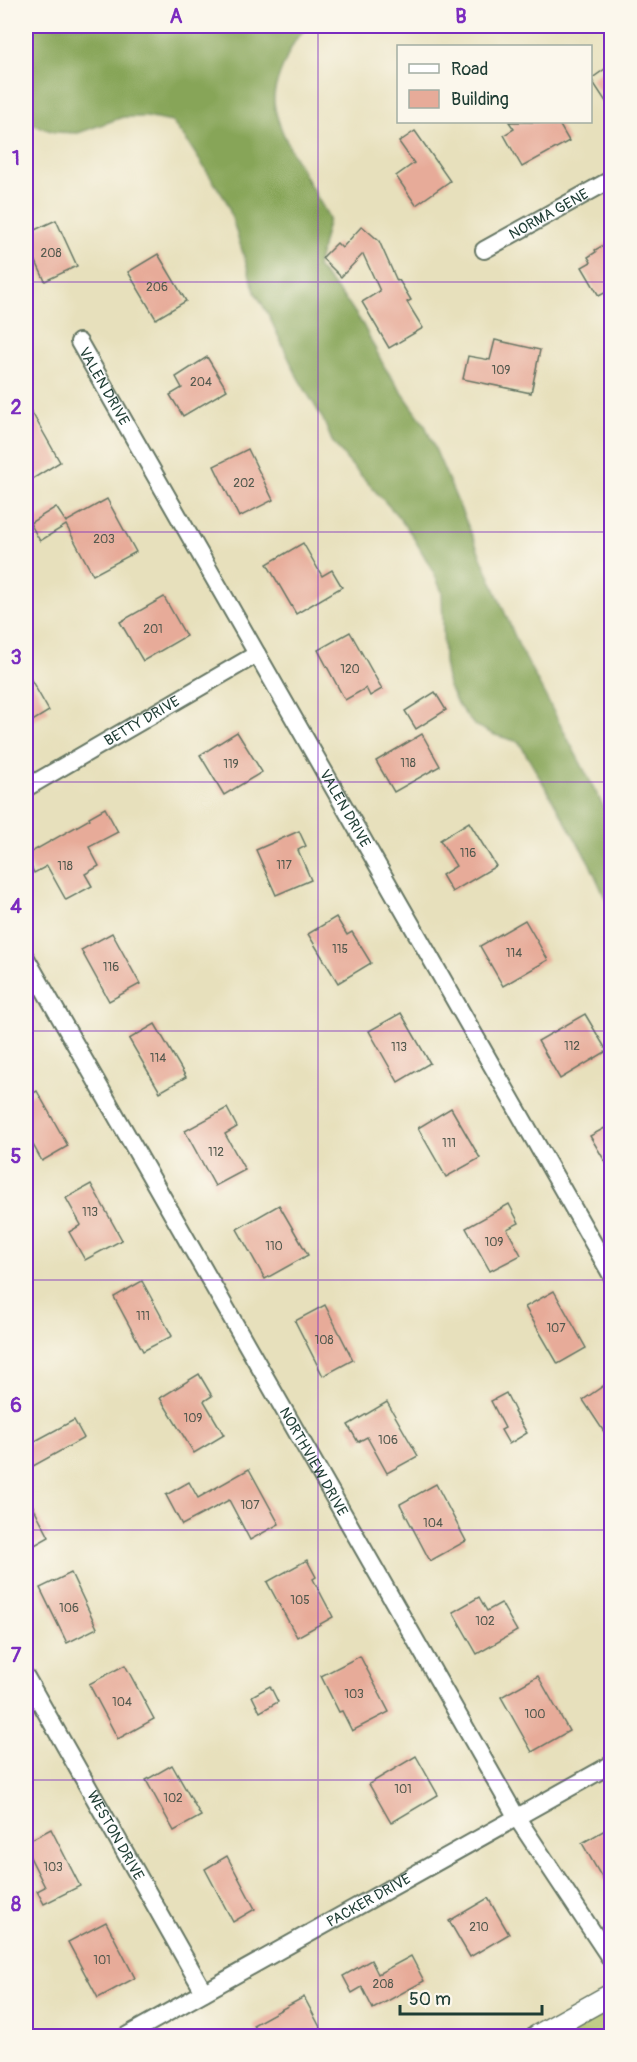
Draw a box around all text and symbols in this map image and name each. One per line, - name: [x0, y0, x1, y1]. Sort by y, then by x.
- text: A: [170, 4, 183, 29]
- text: B: [455, 4, 467, 29]
- legend: [397, 45, 592, 123]
- text: Road: [451, 58, 488, 81]
- text: Building: [451, 88, 509, 111]
- text: 1: [12, 146, 20, 171]
- street label: NORMA GENE: [506, 184, 592, 244]
- house number: 208: [41, 246, 61, 261]
- house number: 206: [146, 280, 168, 295]
- street label: VALEN DRIVE: [75, 344, 134, 429]
- house number: 109: [491, 363, 511, 378]
- house number: 204: [190, 375, 212, 390]
- text: 2: [10, 395, 22, 420]
- house number: 202: [233, 476, 255, 491]
- house number: 203: [93, 532, 115, 547]
- house number: 201: [143, 622, 163, 637]
- text: 3: [10, 645, 22, 670]
- house number: 120: [340, 662, 360, 677]
- street label: BETTY DRIVE: [101, 691, 183, 750]
- house number: 118: [400, 756, 416, 771]
- house number: 119: [223, 757, 239, 772]
- street label: VALEN DRIVE: [315, 766, 375, 851]
- house number: 116: [460, 846, 476, 861]
- house number: 117: [276, 858, 293, 873]
- house number: 118: [57, 859, 73, 874]
- text: 4: [10, 894, 22, 919]
- house number: 115: [332, 942, 348, 957]
- house number: 114: [506, 946, 522, 961]
- house number: 116: [103, 960, 119, 975]
- house number: 112: [564, 1039, 580, 1054]
- house number: 113: [391, 1040, 407, 1055]
- house number: 114: [150, 1051, 166, 1066]
- house number: 111: [442, 1136, 456, 1151]
- text: 5: [11, 1144, 22, 1169]
- house number: 112: [208, 1145, 224, 1160]
- house number: 113: [82, 1205, 98, 1220]
- house number: 109: [484, 1235, 504, 1250]
- house number: 110: [265, 1239, 283, 1254]
- house number: 111: [136, 1309, 150, 1324]
- house number: 107: [546, 1321, 566, 1336]
- house number: 108: [315, 1333, 333, 1348]
- text: 6: [10, 1393, 22, 1418]
- street label: NORTHVIEW DRIVE: [275, 1404, 352, 1520]
- house number: 109: [183, 1411, 203, 1426]
- house number: 106: [378, 1433, 398, 1448]
- house number: 107: [240, 1498, 260, 1513]
- house number: 104: [423, 1516, 443, 1531]
- house number: 105: [290, 1593, 310, 1608]
- house number: 106: [59, 1601, 79, 1616]
- house number: 102: [475, 1614, 495, 1629]
- text: 7: [11, 1643, 22, 1668]
- house number: 103: [344, 1687, 364, 1702]
- house number: 104: [112, 1695, 132, 1710]
- house number: 100: [524, 1707, 546, 1722]
- house number: 101: [394, 1782, 412, 1797]
- street label: WESTON DRIVE: [83, 1787, 148, 1884]
- house number: 102: [163, 1791, 183, 1806]
- house number: 103: [43, 1860, 63, 1875]
- street label: PACKER DRIVE: [323, 1869, 414, 1931]
- text: 8: [11, 1892, 21, 1917]
- house number: 210: [469, 1920, 489, 1935]
- house number: 101: [93, 1953, 111, 1968]
- house number: 208: [373, 1977, 393, 1992]
- scale bar: [400, 1978, 542, 2016]
- text: 50 m: [409, 1988, 451, 2011]

